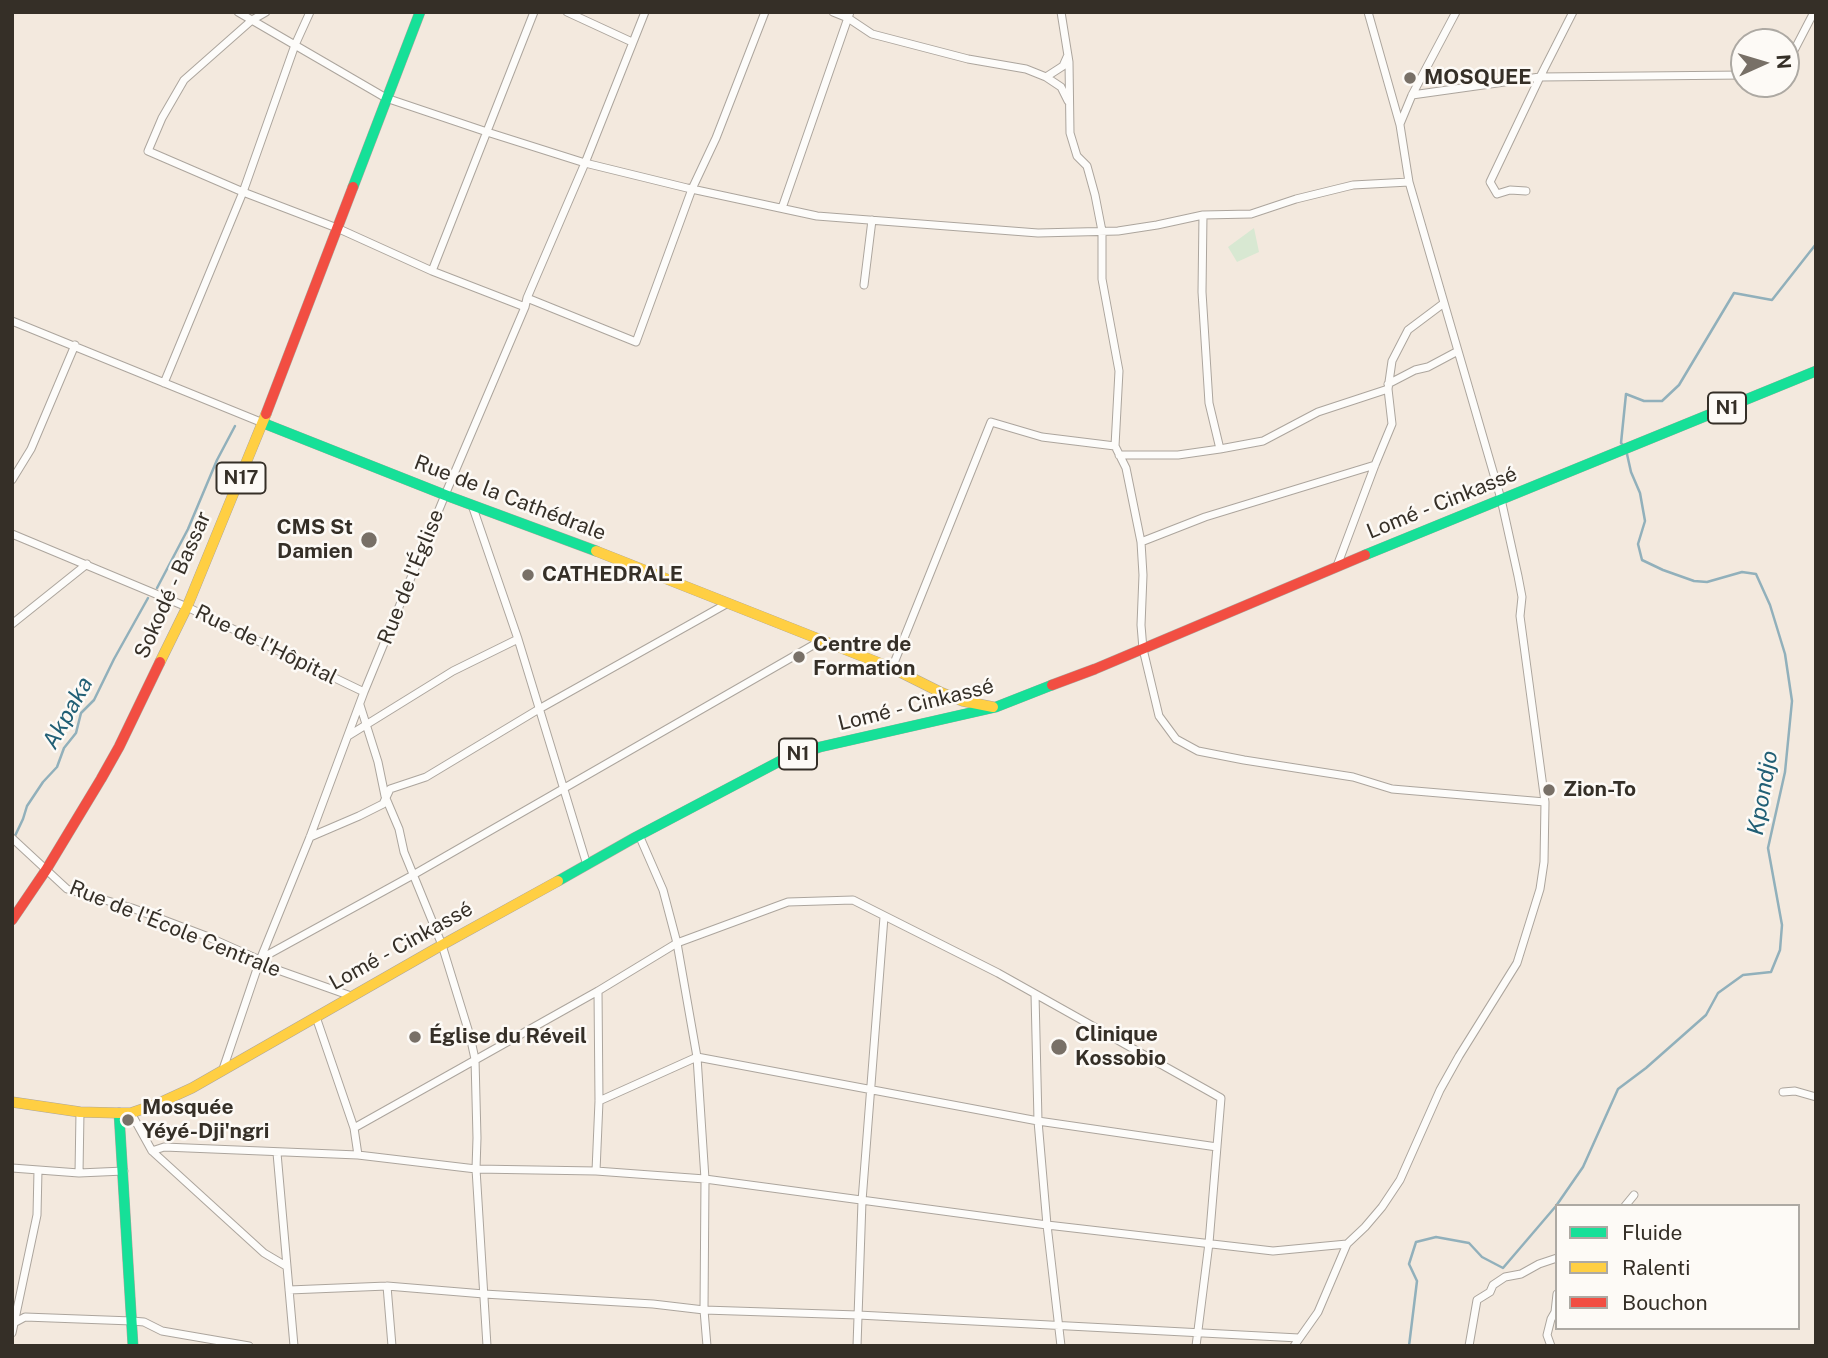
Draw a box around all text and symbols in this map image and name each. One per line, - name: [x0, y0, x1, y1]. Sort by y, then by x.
- north arrow: [1730, 28, 1800, 98]
- text: N: [1772, 53, 1795, 70]
- place label: MOSQUEE: [1424, 65, 1532, 91]
- marker: MOSQUEE: [1402, 70, 1418, 86]
- road number: N1: [1708, 392, 1746, 424]
- street label: Rue de la Cathédrale: [411, 450, 609, 546]
- street label: Lomé - Cinkassé: [1363, 461, 1521, 545]
- road number: N17: [216, 463, 266, 494]
- street label: Rue de l'Église: [372, 506, 450, 648]
- street label: Sokodé - Bassar: [129, 508, 217, 662]
- place label: CMS St Damien: [276, 515, 353, 565]
- marker: CMS St Damien: [359, 530, 379, 550]
- place label: CATHEDRALE: [542, 562, 683, 588]
- marker: CATHEDRALE: [520, 567, 536, 583]
- street label: Rue de l'Hôpital: [191, 600, 341, 690]
- place label: Centre de Formation: [813, 632, 915, 682]
- marker: Centre de Formation: [791, 649, 807, 665]
- water label: Akpaka: [37, 672, 99, 754]
- street label: Lomé - Cinkassé: [835, 673, 997, 737]
- road number: N1: [779, 738, 817, 769]
- water label: Kpondjo: [1742, 749, 1784, 837]
- place label: Zion-To: [1563, 777, 1636, 803]
- marker: Zion-To: [1541, 782, 1557, 798]
- street label: Rue de l'École Centrale: [66, 875, 284, 983]
- street label: Lomé - Cinkassé: [325, 896, 477, 996]
- place label: Clinique Kossobio: [1075, 1022, 1166, 1072]
- place label: Église du Réveil: [429, 1024, 587, 1050]
- marker: Église du Réveil: [407, 1029, 423, 1045]
- marker: Clinique Kossobio: [1049, 1037, 1069, 1057]
- place label: Mosquée Yéyé-Dji'ngri: [142, 1095, 269, 1145]
- marker: Mosquée Yéyé-Dji'ngri: [120, 1112, 136, 1128]
- legend: [1555, 1204, 1800, 1330]
- text: Fluide: [1622, 1220, 1682, 1245]
- text: Ralenti: [1622, 1255, 1690, 1280]
- text: Bouchon: [1622, 1290, 1708, 1315]

